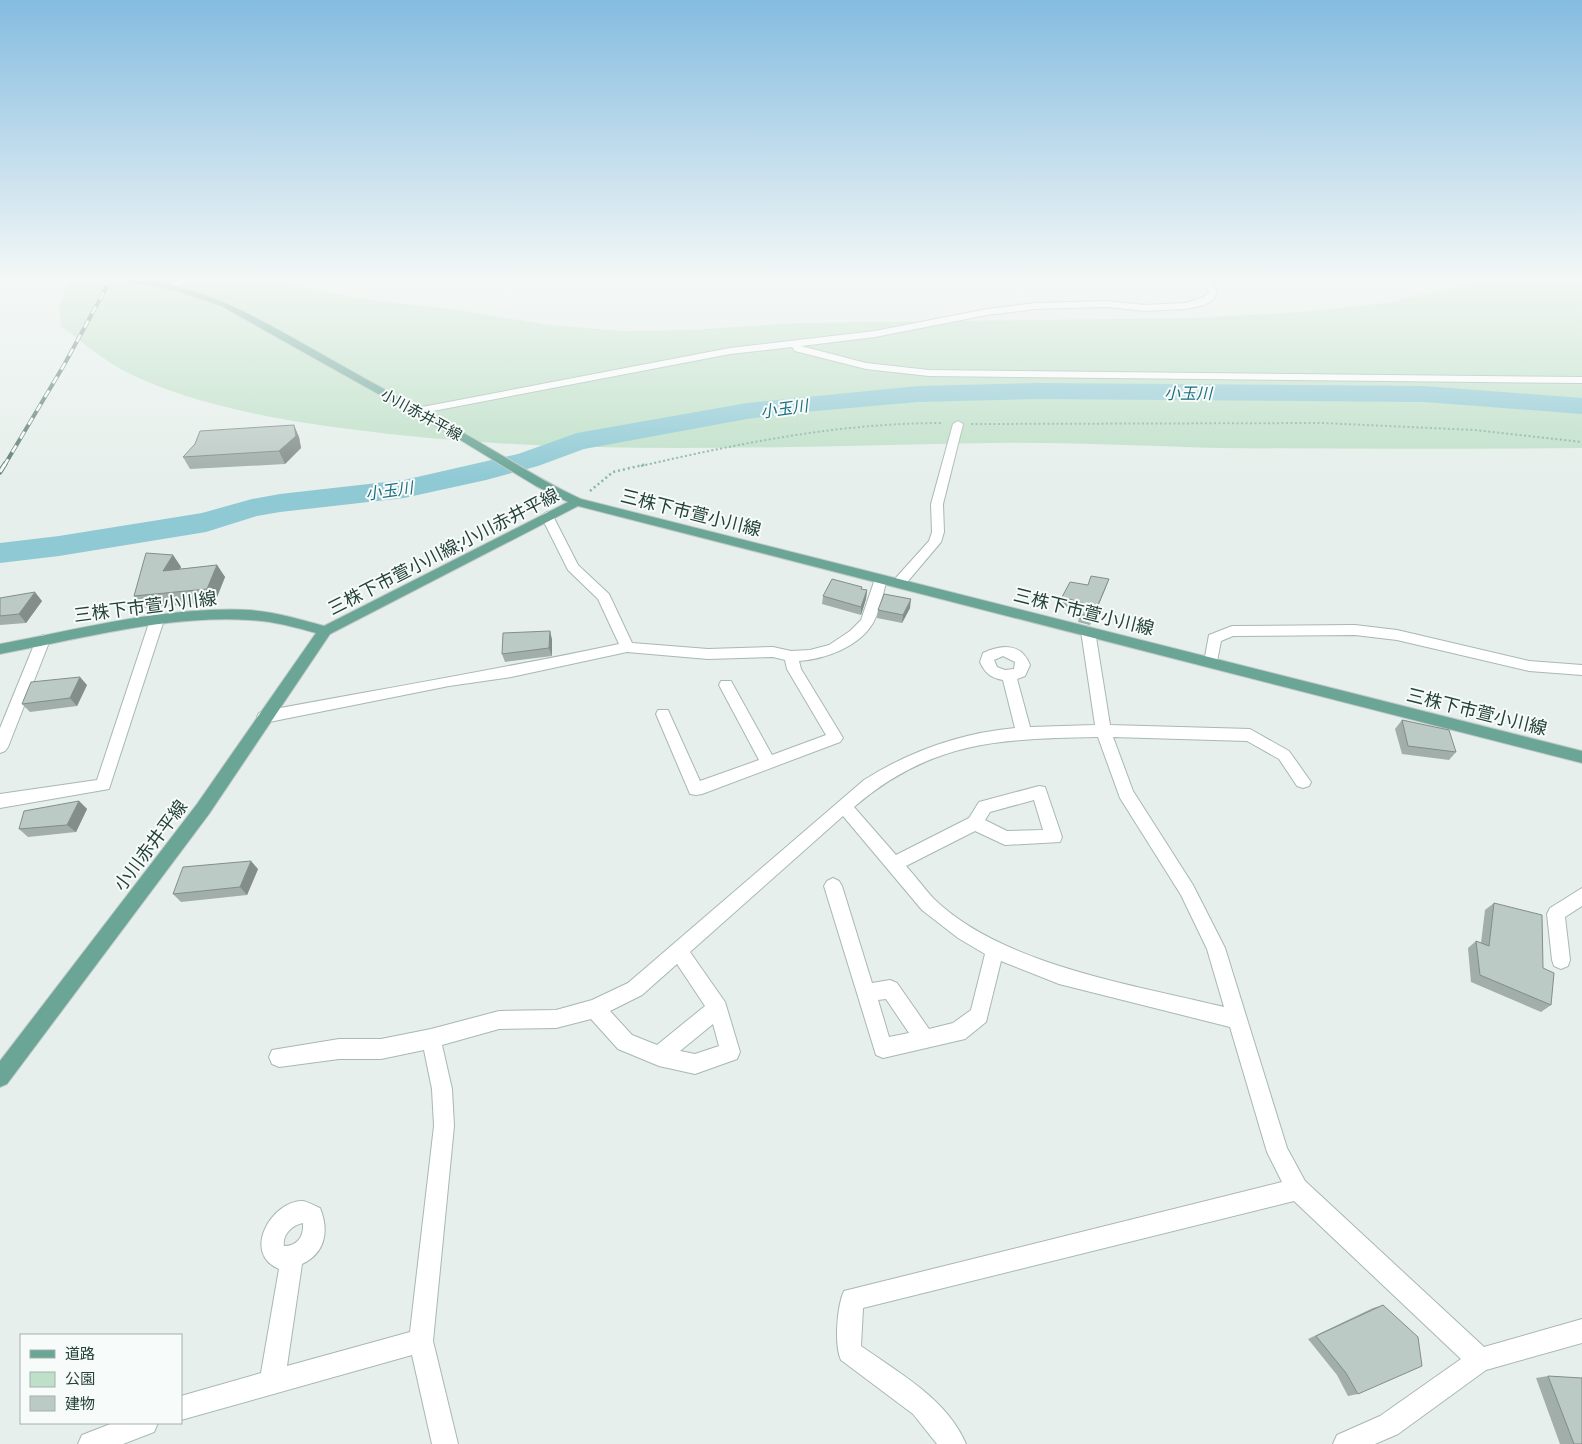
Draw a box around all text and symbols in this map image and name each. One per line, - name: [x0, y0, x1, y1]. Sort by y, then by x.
- water label: 小玉川: [1164, 383, 1214, 402]
- street label: 小川赤井平線: [378, 384, 466, 444]
- water label: 小玉川: [759, 395, 811, 421]
- water label: 小玉川: [364, 477, 416, 503]
- street label: 三株下市萱小川線;小川赤井平線: [324, 483, 562, 619]
- street label: 三株下市萱小川線: [618, 484, 764, 540]
- street label: 三株下市萱小川線: [1011, 583, 1157, 639]
- street label: 三株下市萱小川線: [72, 586, 218, 626]
- street label: 三株下市萱小川線: [1404, 683, 1550, 739]
- street label: 小川赤井平線: [109, 795, 191, 895]
- legend: [20, 1334, 182, 1424]
- text: 道路: [65, 1344, 95, 1362]
- text: 公園: [65, 1369, 95, 1387]
- text: 建物: [65, 1394, 95, 1412]

